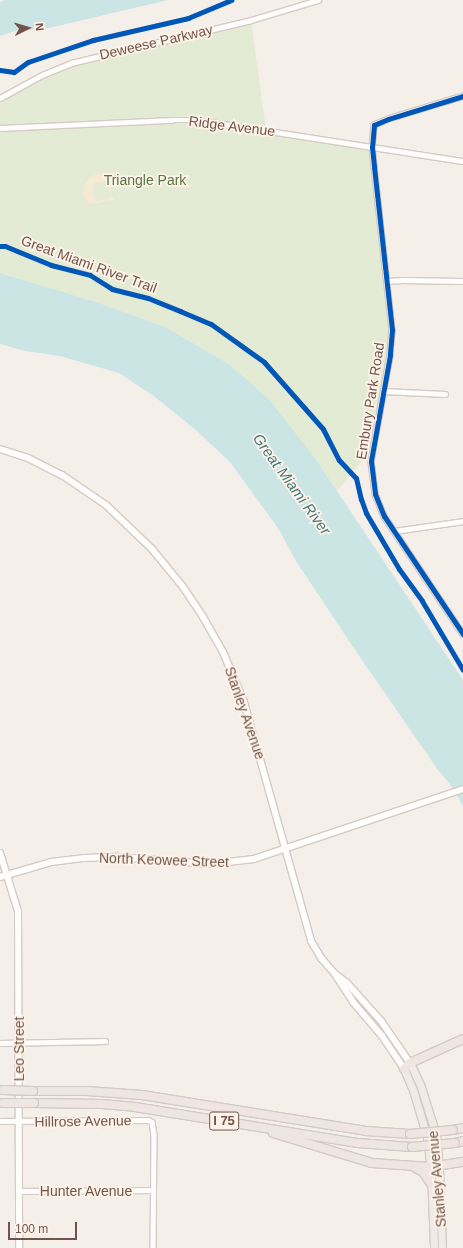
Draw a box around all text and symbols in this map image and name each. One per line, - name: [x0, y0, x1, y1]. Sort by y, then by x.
- north arrow: [8, 8, 48, 48]
- street label: Deweese Parkway: [98, 21, 214, 63]
- text: N: [34, 22, 46, 31]
- street label: Ridge Avenue: [187, 112, 277, 140]
- park label: Triangle Park: [104, 172, 186, 188]
- street label: Great Miami River Trail: [19, 232, 159, 296]
- street label: Embury Park Road: [352, 341, 388, 461]
- water label: Great Miami River: [249, 430, 335, 538]
- street label: Stanley Avenue: [221, 664, 269, 762]
- street label: North Keowee Street: [99, 849, 229, 871]
- street label: Leo Street: [11, 1017, 27, 1081]
- road number: I 75: [209, 1110, 239, 1132]
- street label: Hillrose Avenue: [34, 1112, 132, 1130]
- street label: Stanley Avenue: [424, 1130, 450, 1228]
- street label: Hunter Avenue: [39, 1183, 133, 1199]
- scale bar: [10, 1214, 79, 1240]
- text: 100 m: [15, 1222, 48, 1236]

